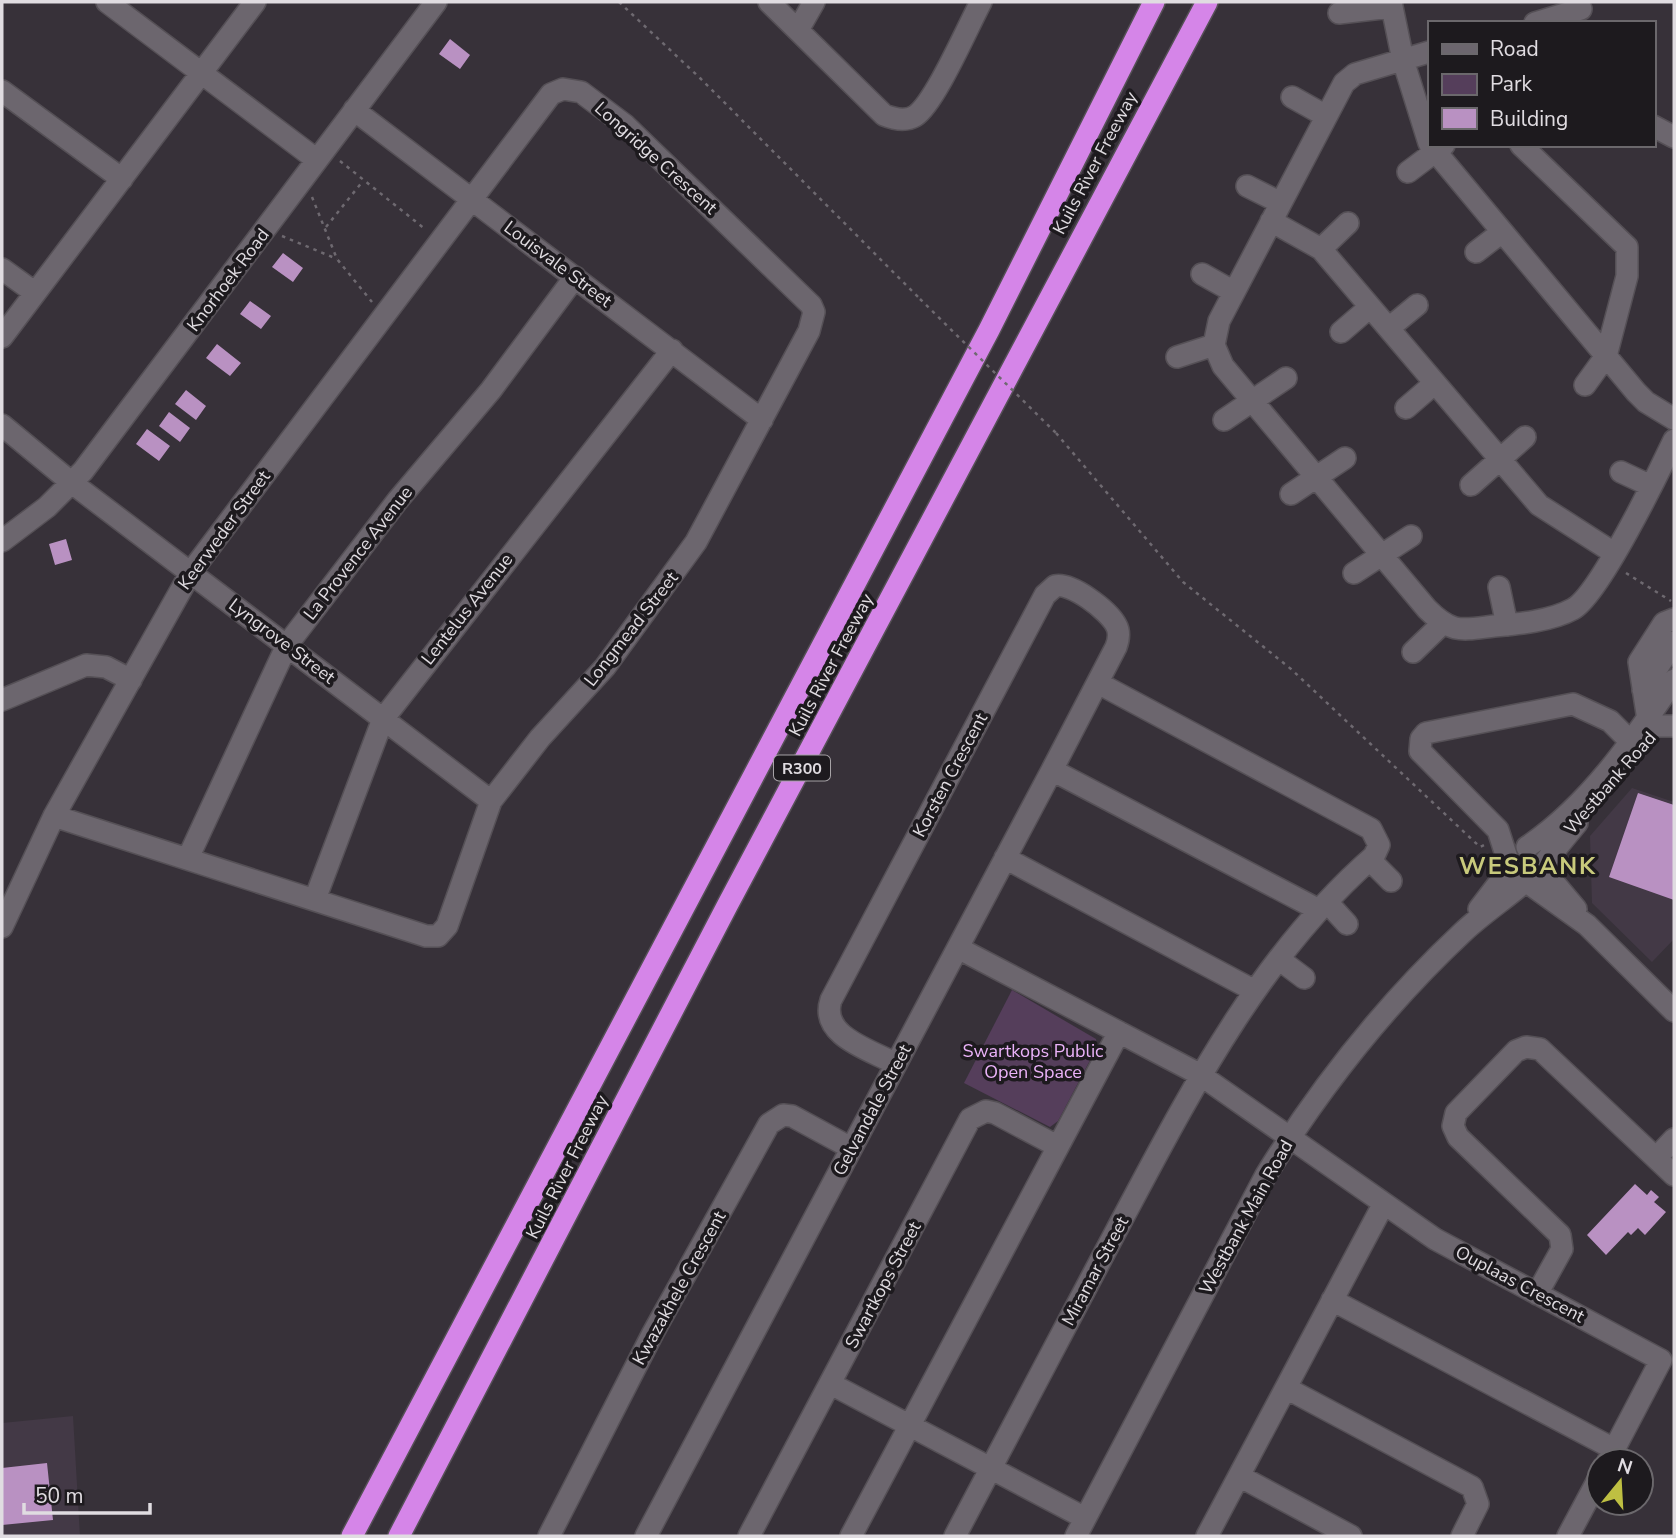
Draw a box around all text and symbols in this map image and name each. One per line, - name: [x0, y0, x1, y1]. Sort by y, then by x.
- legend: [1428, 21, 1655, 147]
- text: Road: [1490, 35, 1539, 63]
- text: Park: [1490, 70, 1532, 98]
- street label: Kuils River Freeway: [1047, 87, 1143, 239]
- street label: Longridge Crescent: [590, 96, 723, 220]
- text: Building: [1490, 105, 1568, 133]
- street label: Louisvale Street: [499, 215, 618, 313]
- street label: Knorhoek Road: [181, 224, 275, 336]
- street label: Keerweder Street: [173, 465, 276, 594]
- street label: La Provence Avenue: [298, 481, 418, 625]
- street label: Lentelus Avenue: [416, 548, 518, 670]
- street label: Longmead Street: [579, 566, 684, 691]
- street label: Kuils River Freeway: [783, 589, 879, 741]
- street label: Lyngrove Street: [224, 593, 341, 689]
- street label: Korsten Crescent: [907, 708, 993, 841]
- street label: Westbank Road: [1559, 726, 1661, 840]
- road number: R300: [774, 755, 830, 780]
- district label: WESBANK: [1459, 850, 1597, 882]
- park label: Swartkops Public Open Space: [963, 1039, 1103, 1084]
- street label: Gelvandale Street: [827, 1040, 917, 1180]
- street label: Kuils River Freeway: [520, 1090, 614, 1243]
- street label: Westbank Main Road: [1194, 1136, 1298, 1298]
- street label: Kwazakhele Crescent: [627, 1206, 732, 1369]
- street label: Miramar Street: [1056, 1212, 1134, 1330]
- street label: Swartkops Street: [839, 1217, 927, 1353]
- street label: Ouplaas Crescent: [1451, 1240, 1589, 1328]
- north arrow: [1585, 1447, 1655, 1517]
- text: N: [1614, 1452, 1636, 1481]
- scale bar: [24, 1472, 150, 1516]
- text: 50 m: [35, 1482, 84, 1510]

